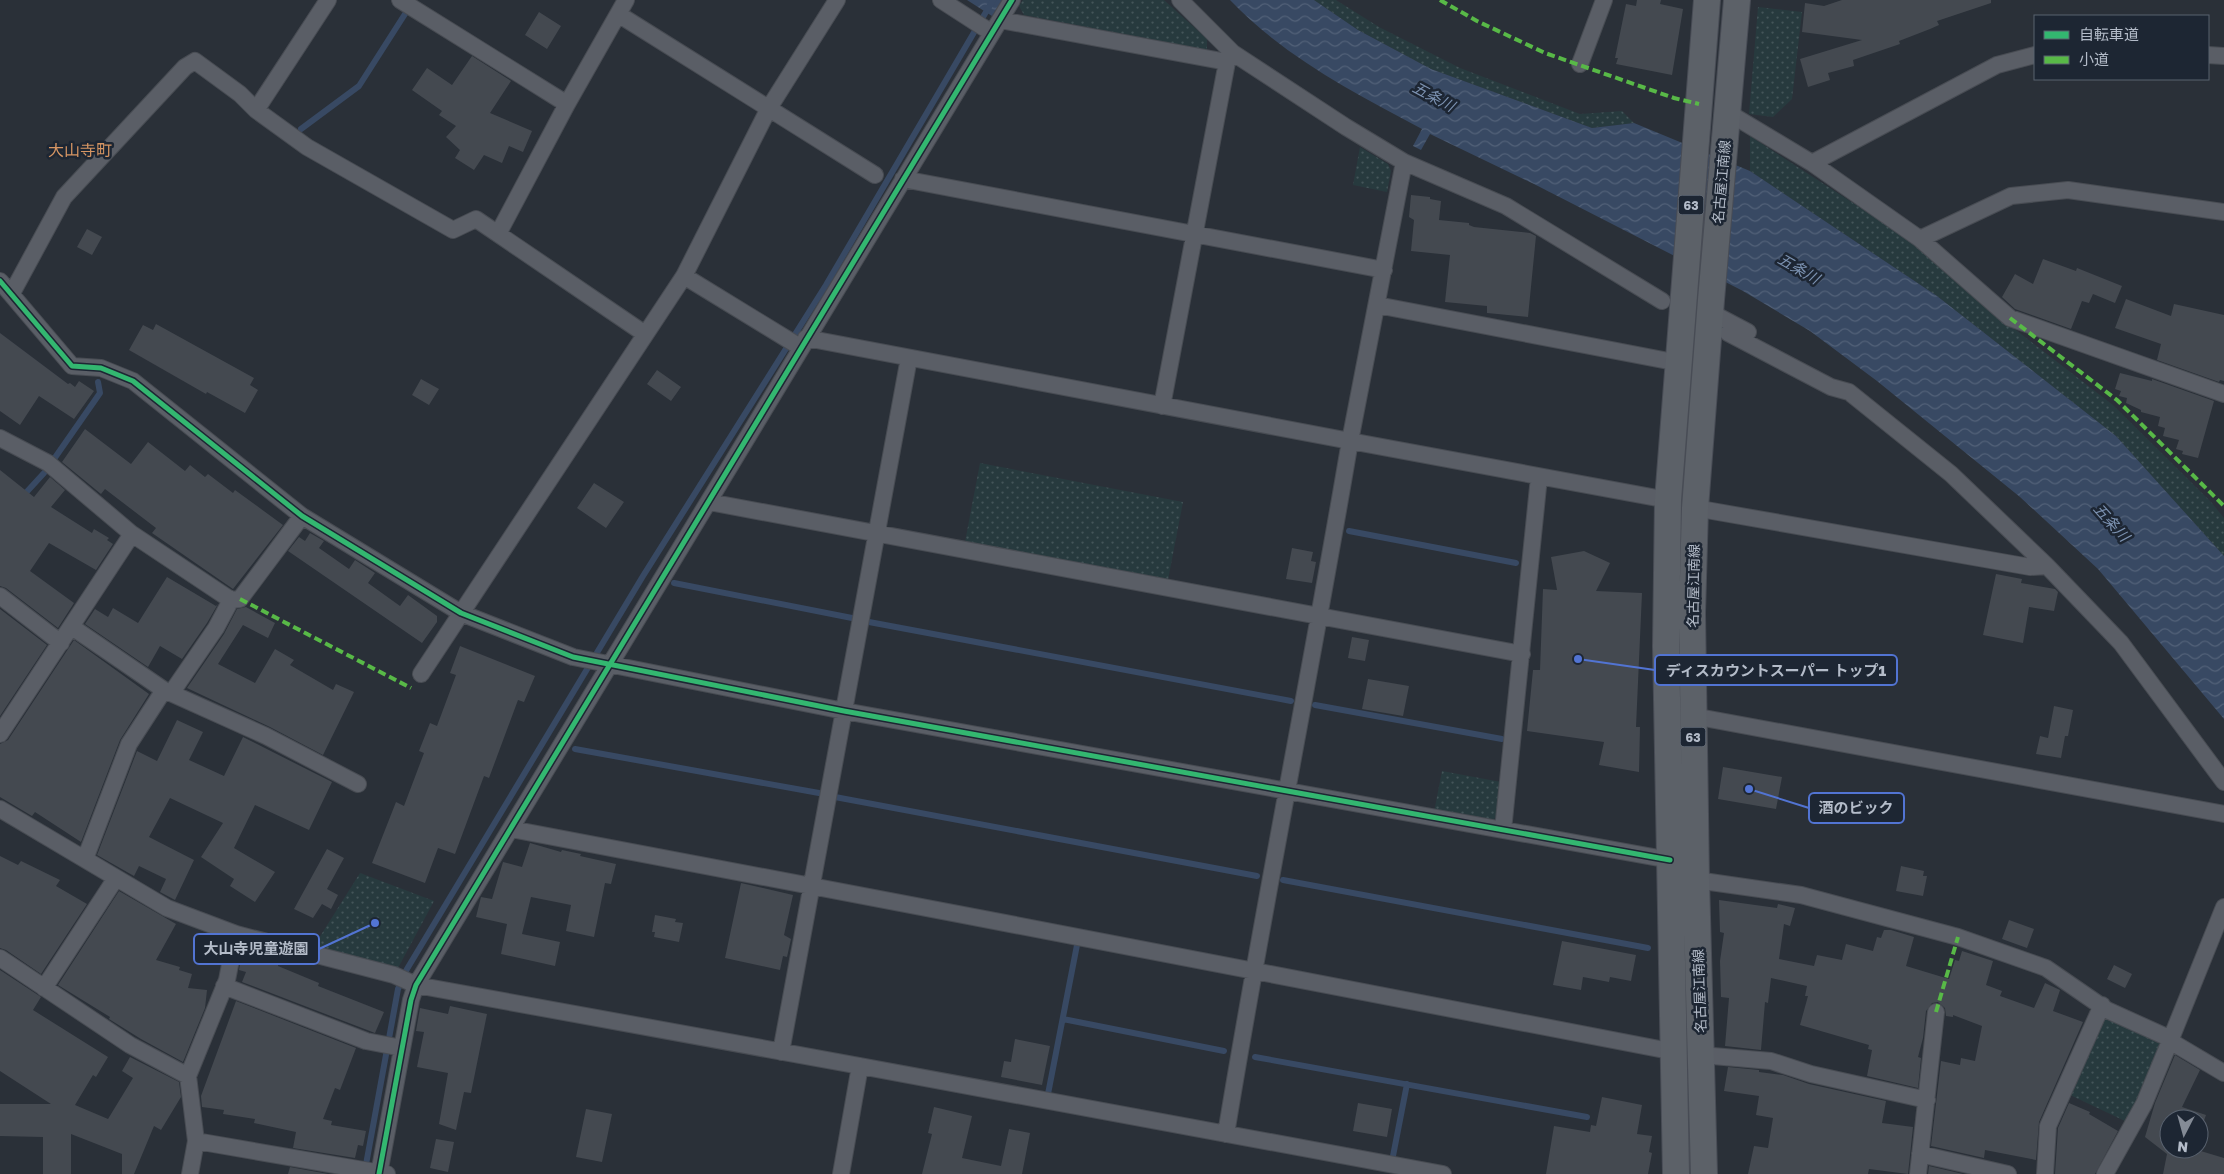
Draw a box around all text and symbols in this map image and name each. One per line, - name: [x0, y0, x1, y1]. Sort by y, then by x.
- legend: [2034, 15, 2209, 80]
- text: 自転車道: [2079, 25, 2139, 43]
- text: 小道: [2079, 50, 2109, 68]
- water label: 五条川: [1410, 77, 1460, 115]
- street label: 名古屋江南線: [1709, 139, 1733, 225]
- district label: 大山寺町: [48, 140, 112, 160]
- road number: 63: [1678, 196, 1704, 214]
- water label: 五条川: [1775, 249, 1825, 288]
- water label: 五条川: [2090, 499, 2135, 546]
- street label: 名古屋江南線: [1684, 544, 1702, 628]
- callout: ディスカウントスーパー トップ1: [1655, 655, 1897, 685]
- text: ディスカウントスーパー トップ1: [1666, 661, 1886, 679]
- road number: 63: [1680, 728, 1706, 746]
- callout: 酒のビック: [1809, 793, 1904, 823]
- text: 酒のビック: [1818, 798, 1894, 816]
- callout: 大山寺児童遊園: [194, 934, 319, 964]
- text: 大山寺児童遊園: [203, 939, 309, 957]
- street label: 名古屋江南線: [1689, 949, 1709, 1033]
- north arrow: [2159, 1109, 2209, 1159]
- text: N: [2176, 1138, 2189, 1156]

